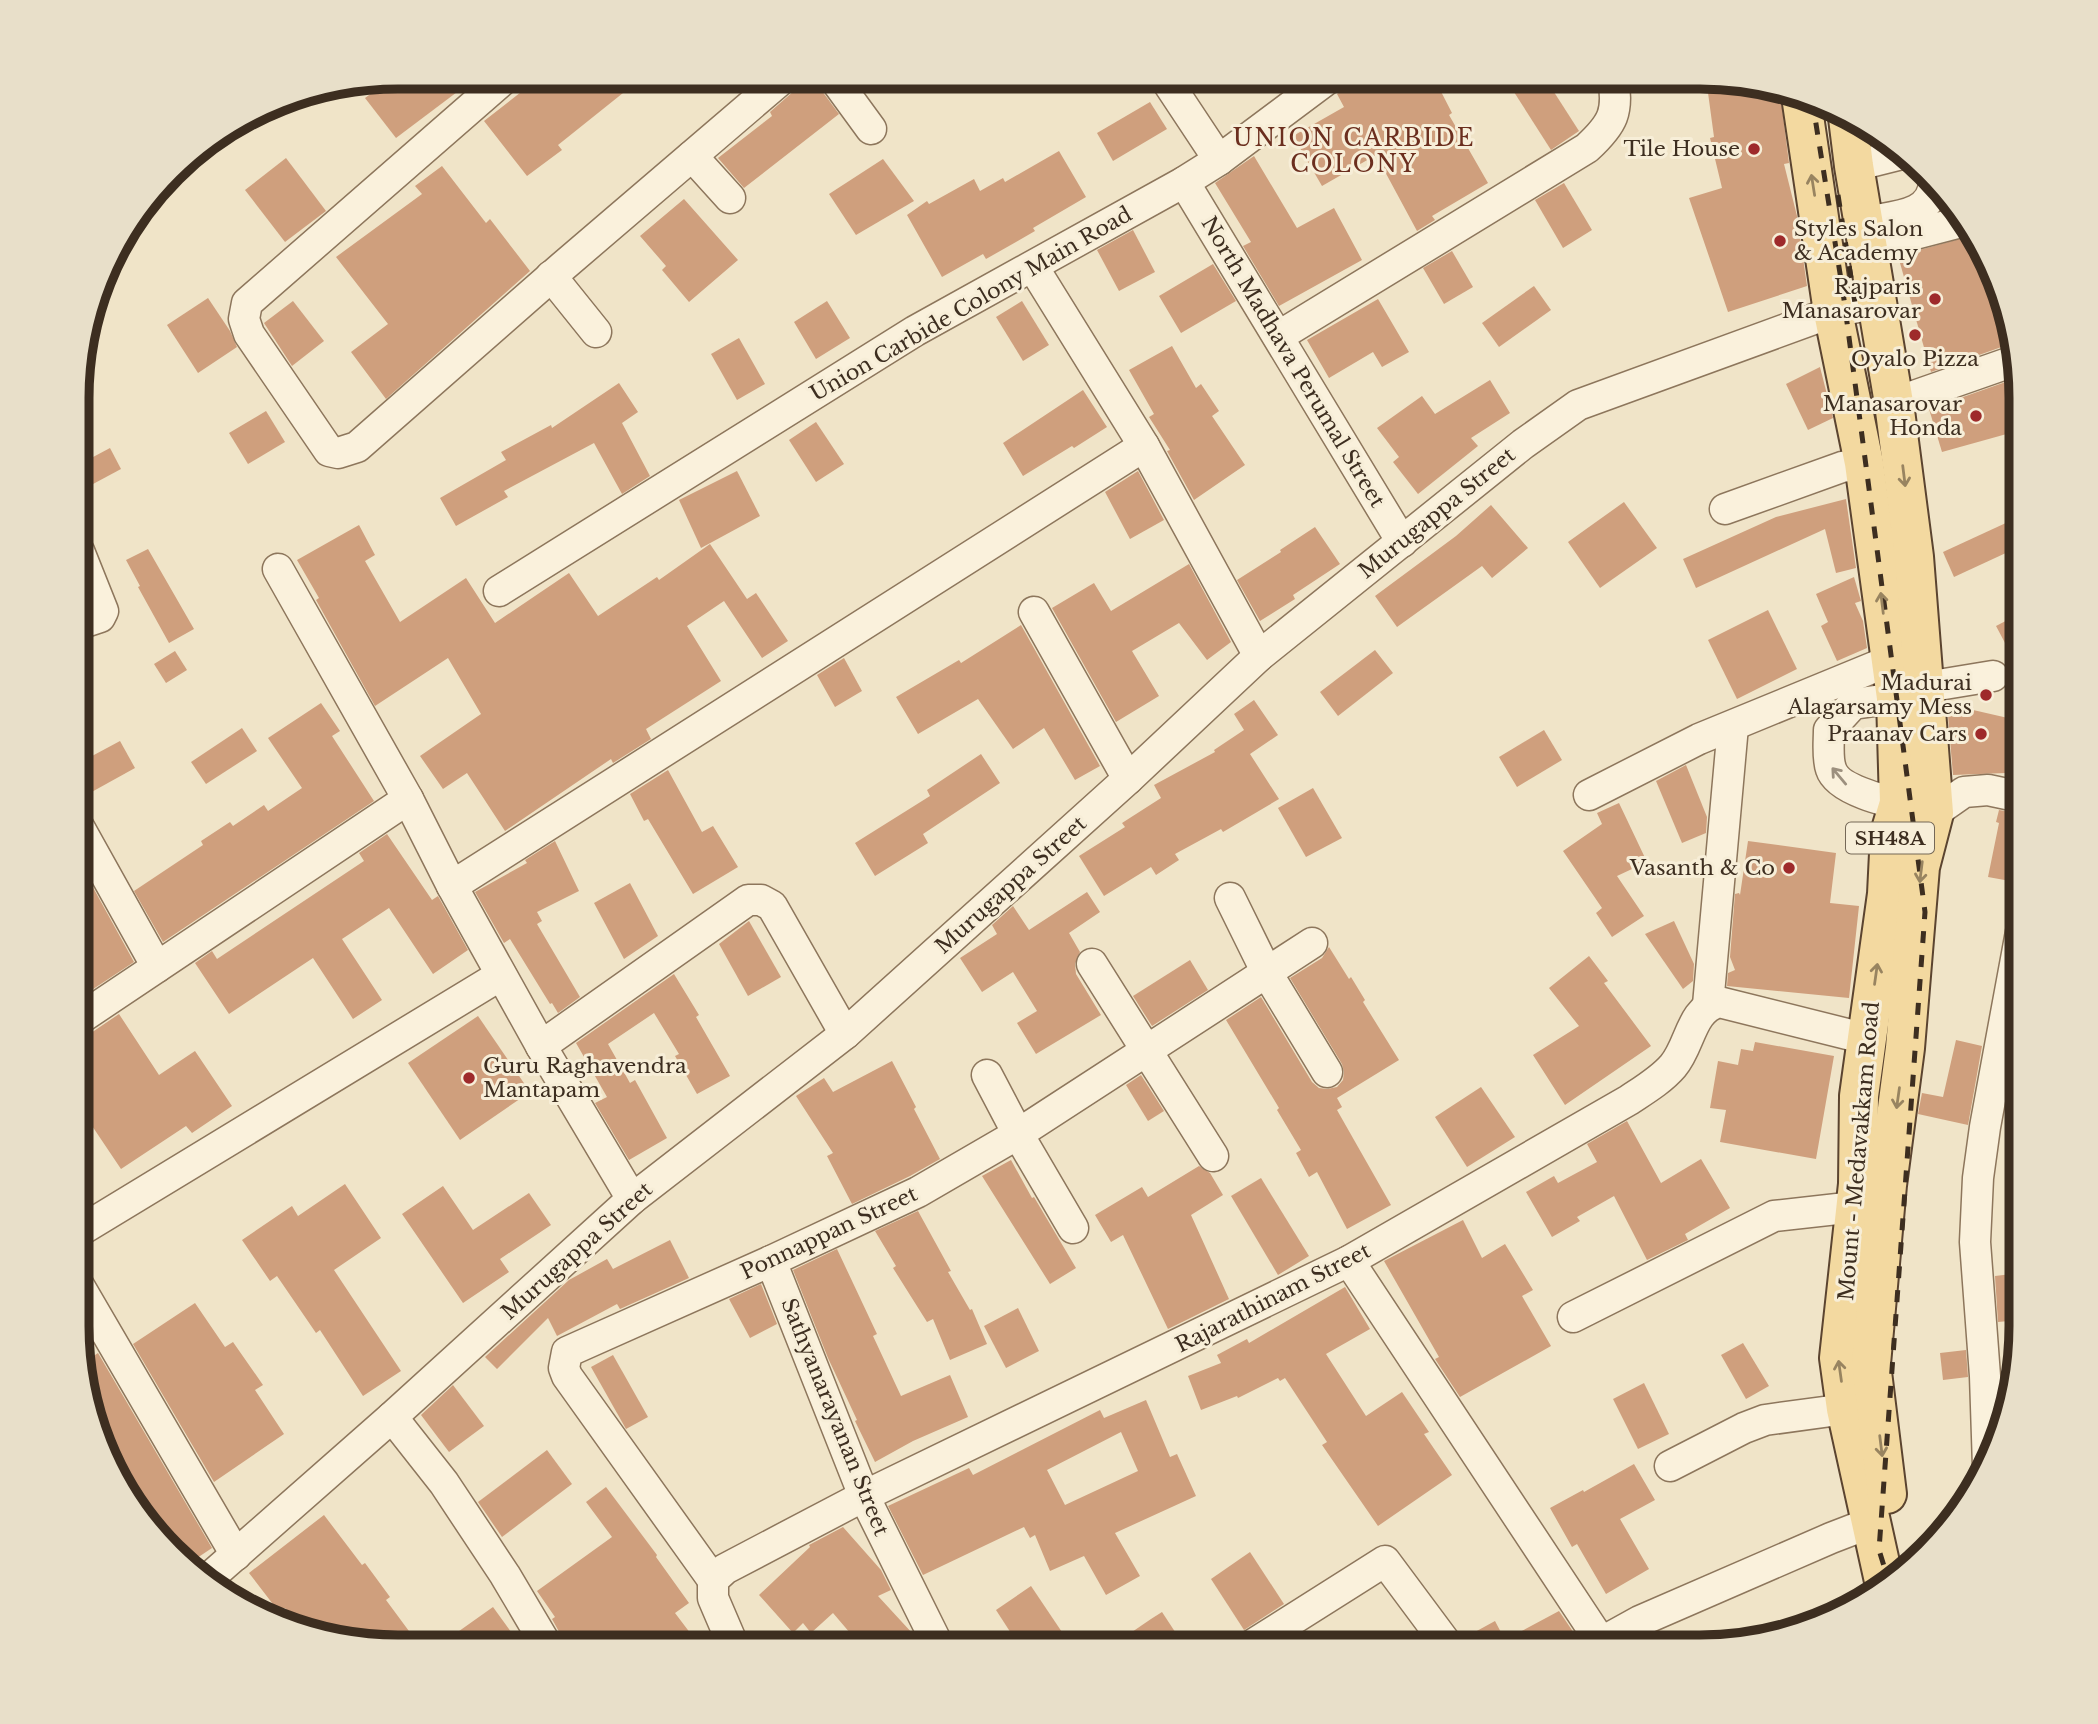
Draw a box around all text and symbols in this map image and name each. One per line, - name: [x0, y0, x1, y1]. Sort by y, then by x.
- district label: UNION CARBIDE COLONY: [1233, 124, 1475, 178]
- place label: Tile House: [1624, 136, 1740, 162]
- marker: Tile House: [1746, 141, 1762, 157]
- one-way arrow: [1807, 174, 1820, 197]
- street label: Union Carbide Colony Main Road: [806, 201, 1136, 407]
- street label: North Madhava Perumal Street: [1196, 212, 1390, 512]
- place label: Styles Salon & Academy: [1794, 216, 1923, 266]
- marker: Styles Salon & Academy: [1772, 233, 1788, 249]
- place label: Rajparis Manasarovar: [1782, 274, 1921, 324]
- marker: Rajparis Manasarovar: [1927, 291, 1943, 307]
- marker: Oyalo Pizza: [1907, 327, 1923, 343]
- place label: Oyalo Pizza: [1851, 346, 1979, 372]
- place label: Manasarovar Honda: [1823, 391, 1962, 441]
- marker: Manasarovar Honda: [1968, 408, 1984, 424]
- street label: Murugappa Street: [1353, 442, 1521, 584]
- one-way arrow: [1897, 464, 1910, 487]
- one-way arrow: [1875, 592, 1888, 614]
- place label: Madurai Alagarsamy Mess: [1787, 670, 1972, 720]
- marker: Madurai Alagarsamy Mess: [1978, 687, 1994, 703]
- place label: Praanav Cars: [1827, 721, 1967, 747]
- marker: Praanav Cars: [1973, 726, 1989, 742]
- one-way arrow: [1831, 767, 1847, 785]
- street label: Murugappa Street: [930, 810, 1092, 960]
- road number: SH48A: [1846, 822, 1934, 853]
- place label: Vasanth & Co: [1629, 855, 1775, 881]
- marker: Vasanth & Co: [1781, 860, 1797, 876]
- one-way arrow: [1914, 860, 1927, 883]
- one-way arrow: [1870, 963, 1883, 986]
- street label: Mount - Medavakkam Road: [1833, 1000, 1885, 1302]
- place label: Guru Raghavendra Mantapam: [483, 1053, 687, 1103]
- marker: Guru Raghavendra Mantapam: [461, 1070, 477, 1086]
- one-way arrow: [1891, 1086, 1904, 1109]
- street label: Murugappa Street: [496, 1176, 658, 1326]
- street label: Ponnappan Street: [737, 1181, 922, 1285]
- street label: Rajarathinam Street: [1171, 1238, 1375, 1358]
- street label: Sathyanarayanan Street: [775, 1294, 895, 1540]
- one-way arrow: [1834, 1360, 1847, 1383]
- one-way arrow: [1874, 1434, 1887, 1457]

